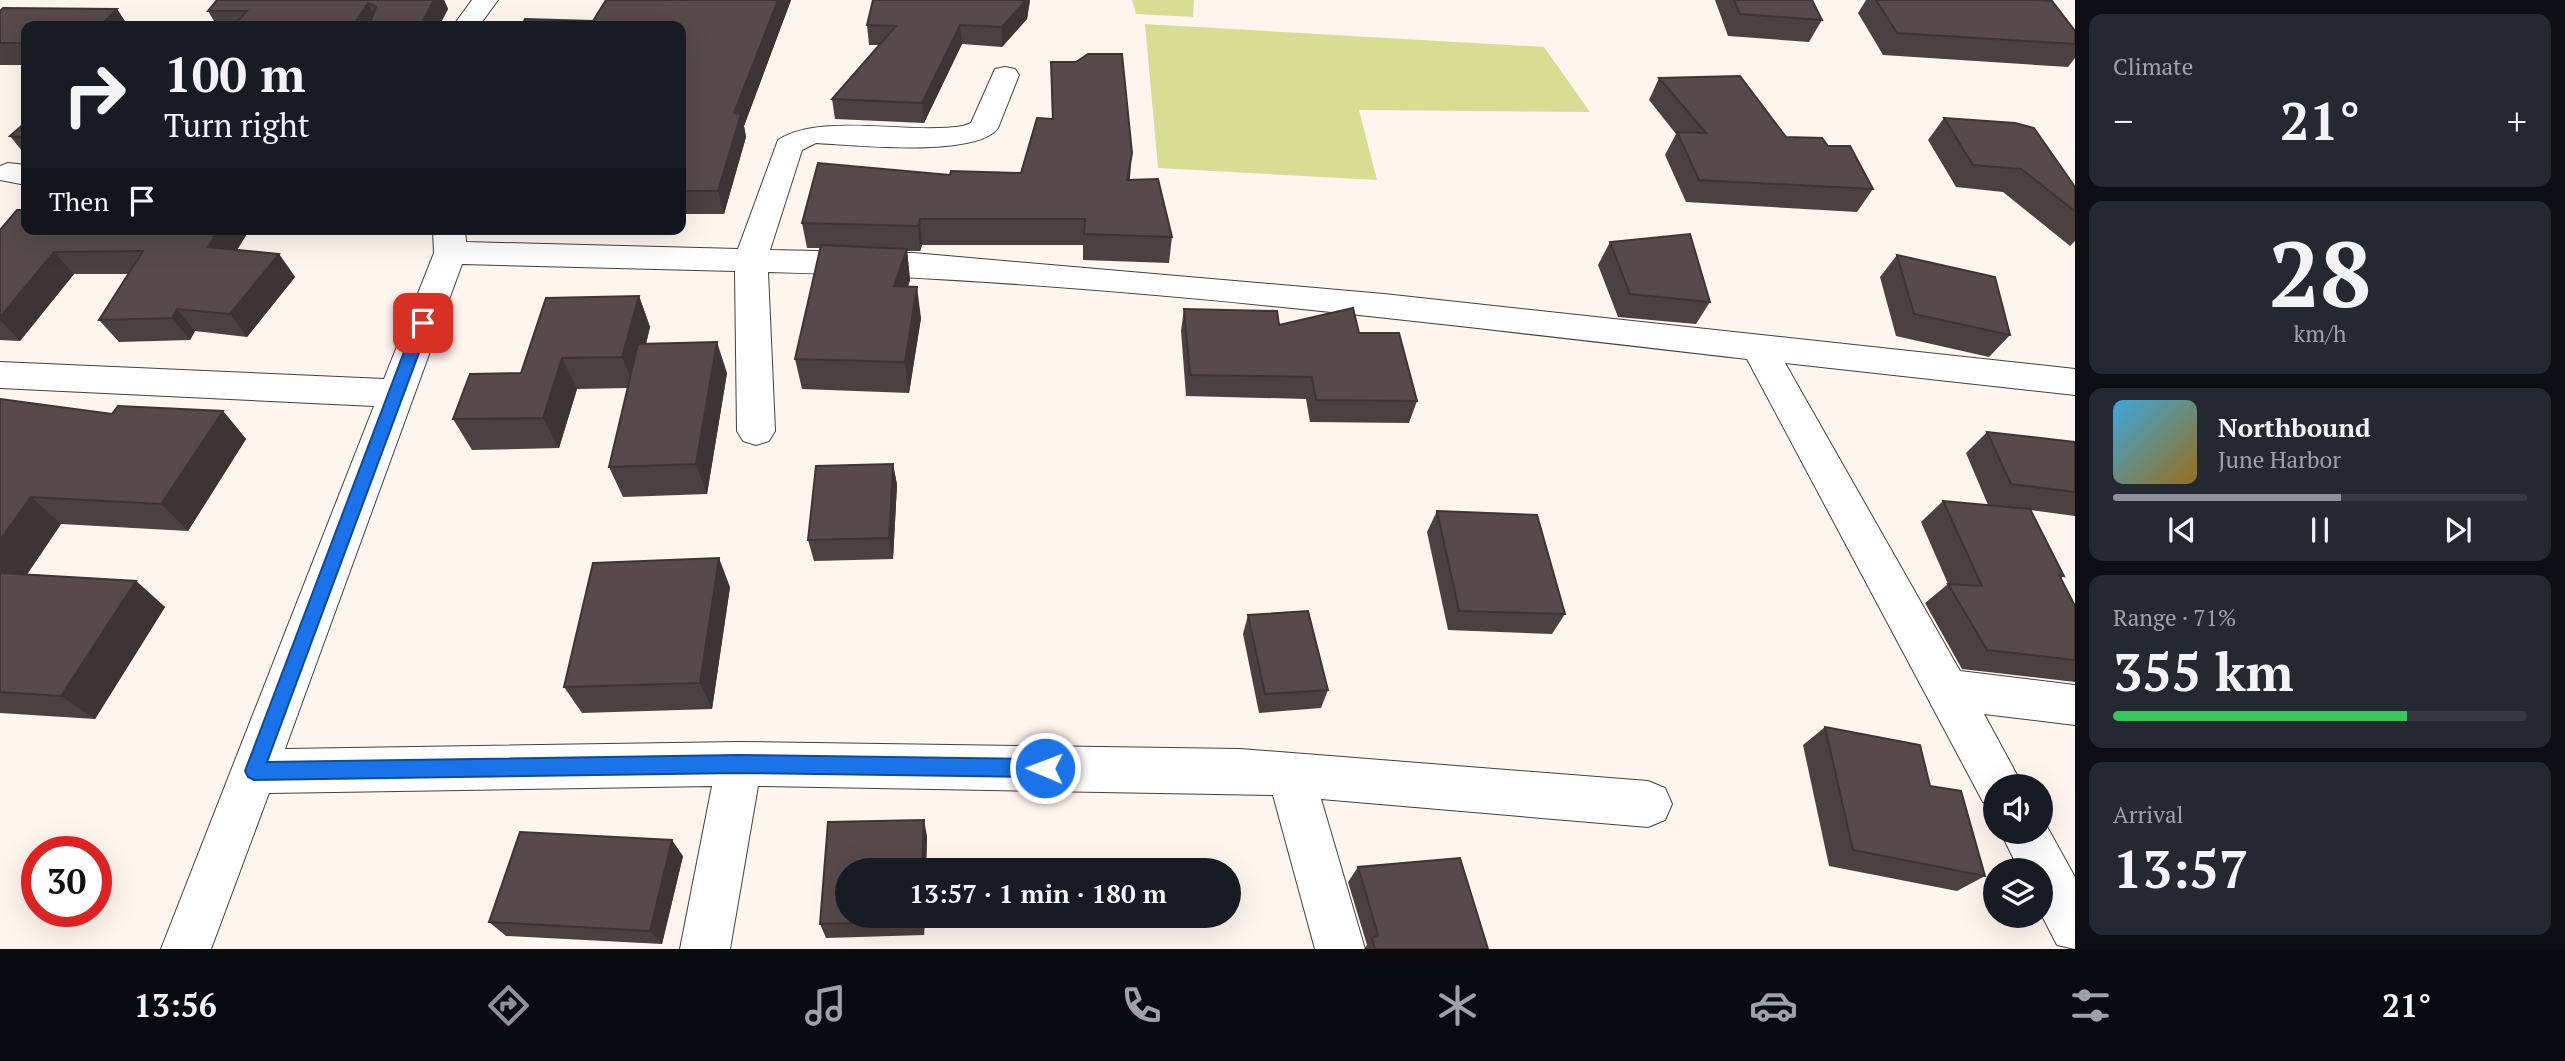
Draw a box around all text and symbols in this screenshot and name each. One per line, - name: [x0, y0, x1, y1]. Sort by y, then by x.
- text: 100 m: [164, 41, 306, 106]
- icon: right: [49, 49, 140, 140]
- text: Climate: [2113, 51, 2193, 82]
- text: 21°: [2280, 86, 2360, 155]
- text: −: [2113, 96, 2133, 146]
- text: +: [2507, 96, 2527, 146]
- text: Turn right: [164, 104, 310, 146]
- icon: arrive: [123, 182, 161, 220]
- text: Then: [49, 184, 109, 218]
- text: 28: [2269, 212, 2371, 333]
- pin: [393, 293, 453, 353]
- icon: arrive: [404, 304, 442, 342]
- text: km/h: [2293, 318, 2347, 349]
- text: Northbound: [2218, 410, 2371, 444]
- text: June Harbor: [2218, 444, 2341, 475]
- icon: previous: [2163, 511, 2201, 549]
- icon: pause: [2301, 511, 2339, 549]
- icon: next: [2439, 511, 2477, 549]
- text: Range · 71%: [2113, 602, 2236, 633]
- text: 355 km: [2113, 637, 2294, 706]
- position arrow: [1008, 731, 1082, 805]
- map controls: [1983, 774, 2053, 928]
- button: sound: [1983, 774, 2053, 844]
- text: Arrival: [2113, 799, 2184, 830]
- text: 13:57: [2113, 834, 2248, 903]
- speed limit sign: 30: [21, 836, 112, 927]
- button: layers: [1983, 858, 2053, 928]
- text: 13:57 · 1 min · 180 m: [909, 876, 1167, 910]
- icon: directions: [484, 981, 533, 1030]
- icon: music: [801, 981, 850, 1030]
- icon: phone: [1117, 981, 1166, 1030]
- icon: climate: [1433, 981, 1482, 1030]
- icon: car: [1749, 981, 1798, 1030]
- icon: filters: [2066, 981, 2115, 1030]
- text: 13:56: [134, 984, 217, 1026]
- text: 21°: [2382, 984, 2431, 1026]

